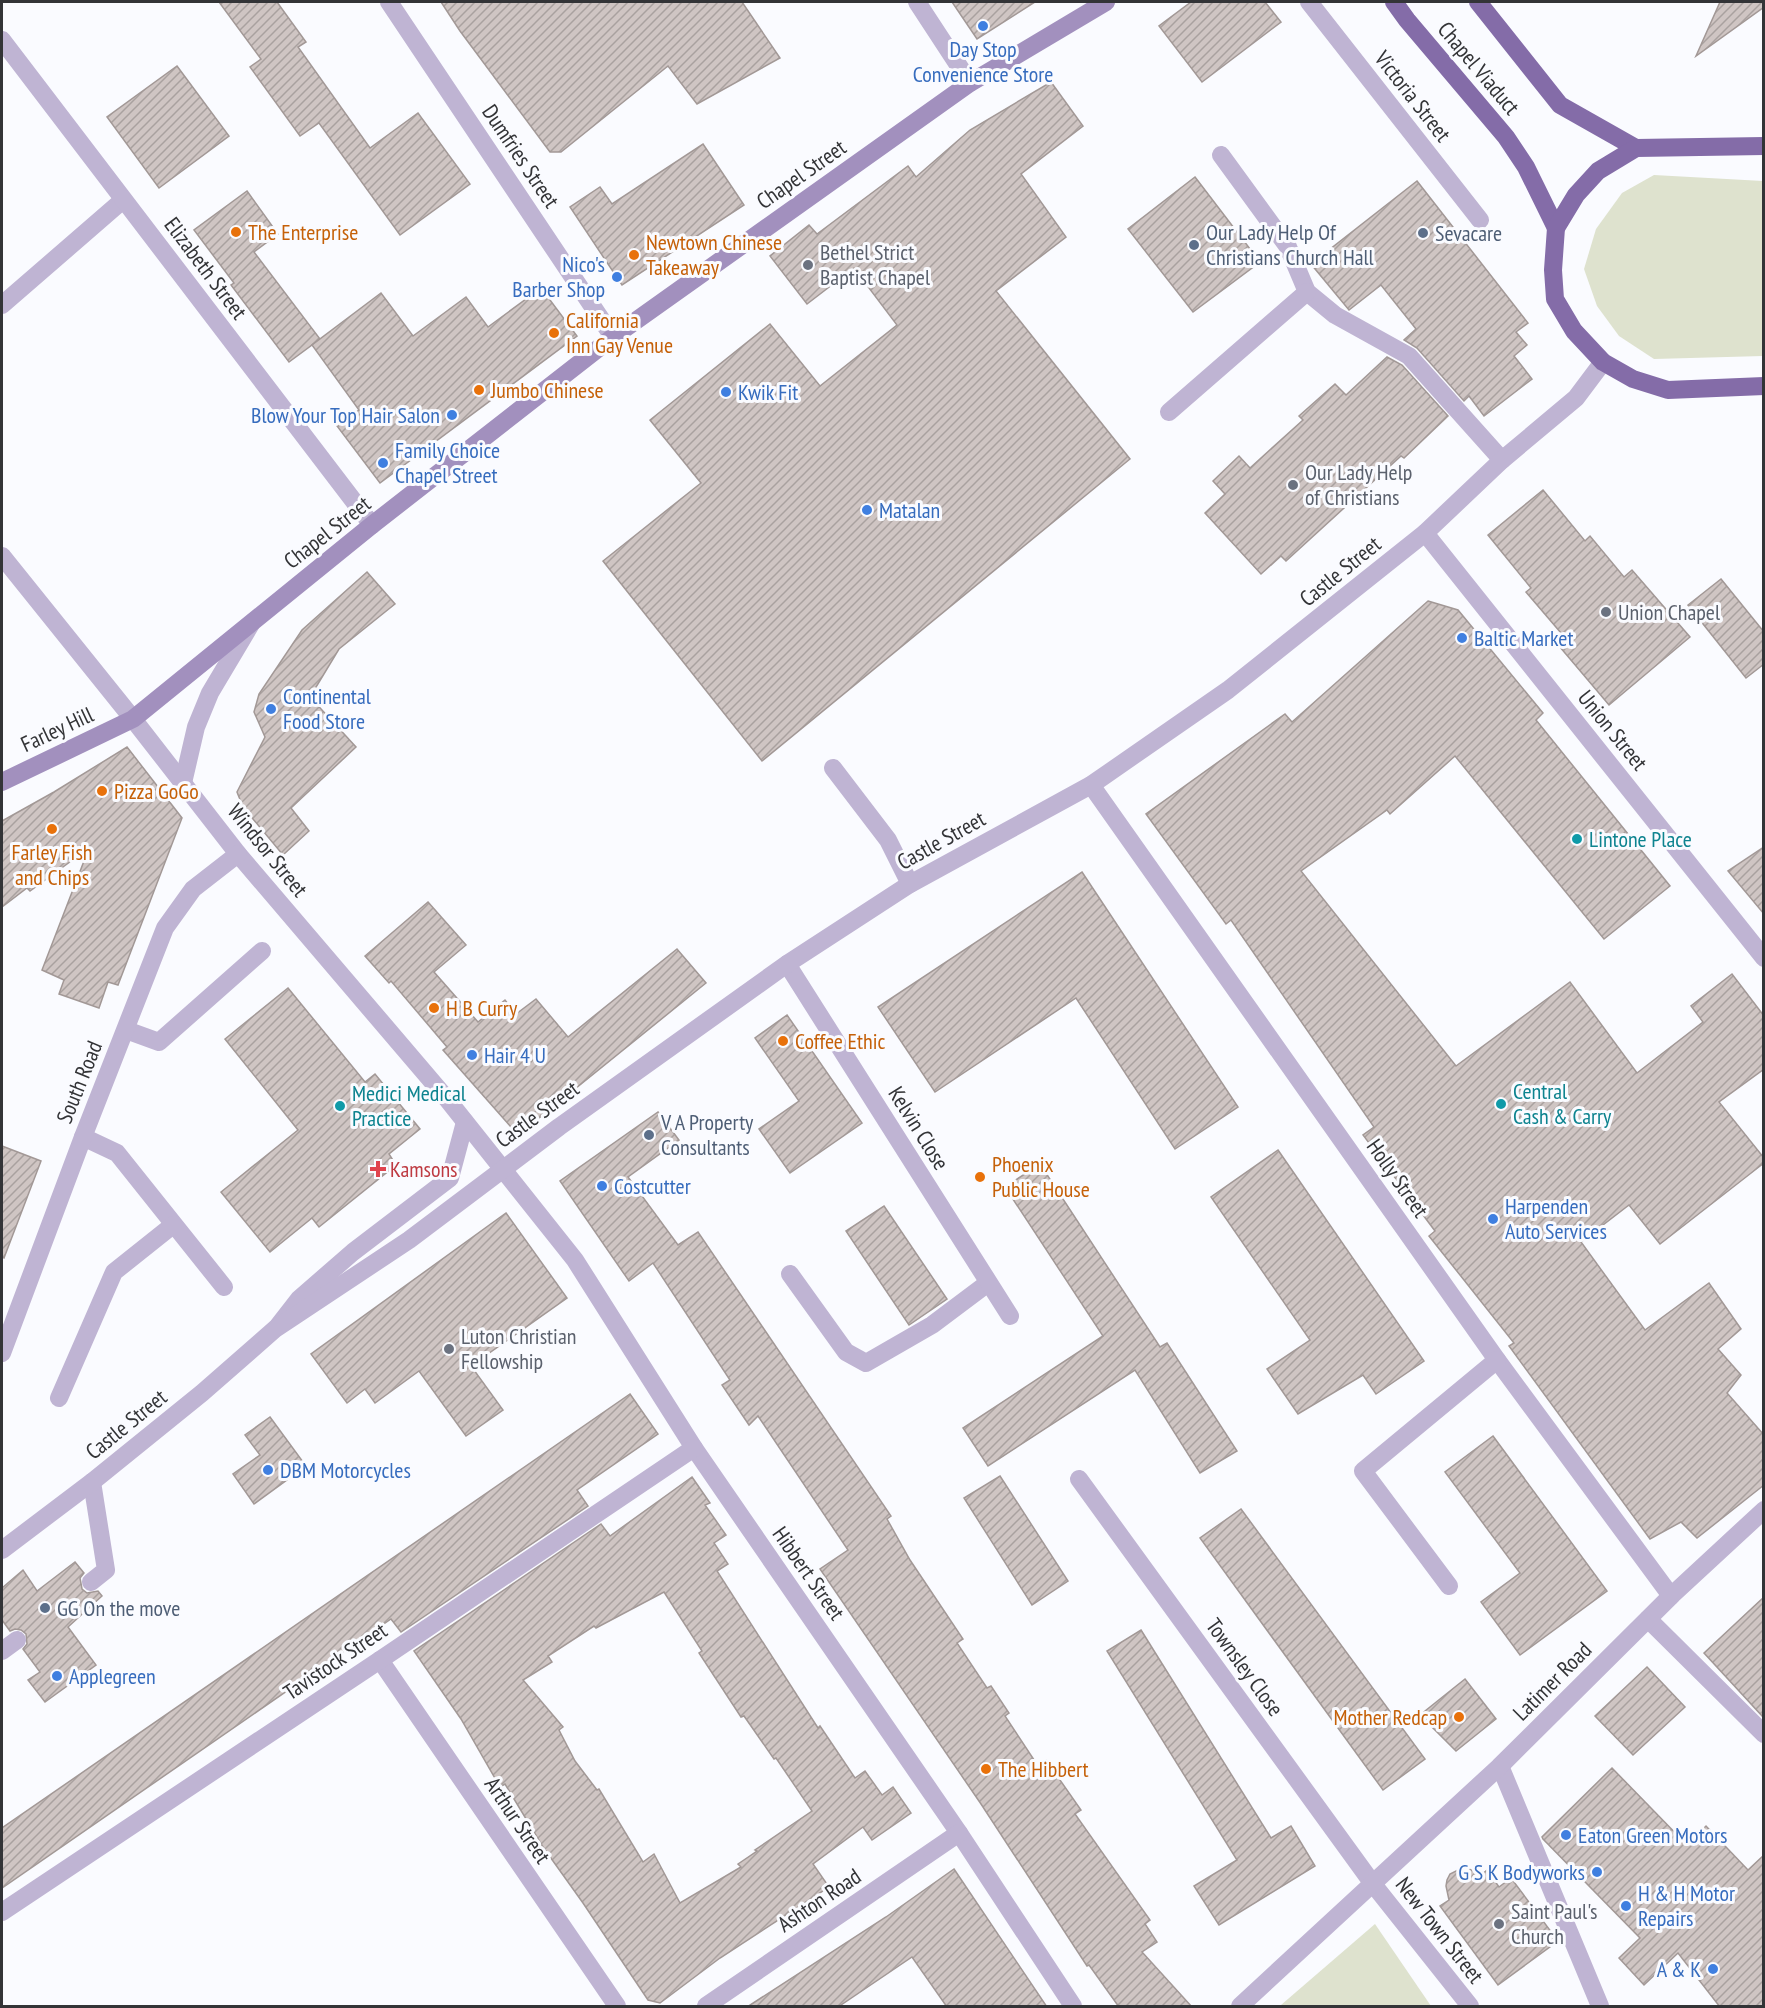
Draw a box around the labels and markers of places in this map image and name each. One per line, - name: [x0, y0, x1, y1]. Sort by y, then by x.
- marker: Day Stop Convenience Store: [976, 19, 990, 33]
- place label: Day Stop Convenience Store: [913, 35, 1053, 88]
- place label: The Enterprise: [248, 218, 358, 246]
- place label: Our Lady Help Of Christians Church Hall: [1206, 218, 1375, 271]
- place label: Sevacare: [1435, 219, 1502, 247]
- marker: The Enterprise: [229, 225, 243, 239]
- marker: Sevacare: [1416, 226, 1430, 240]
- place label: Newtown Chinese Takeaway: [646, 228, 782, 281]
- place label: Bethel Strict Baptist Chapel: [820, 238, 931, 291]
- marker: Our Lady Help Of Christians Church Hall: [1187, 238, 1201, 252]
- marker: Newtown Chinese Takeaway: [627, 248, 641, 262]
- place label: Nico's Barber Shop: [512, 250, 605, 303]
- marker: Bethel Strict Baptist Chapel: [801, 258, 815, 272]
- marker: Nico's Barber Shop: [610, 270, 624, 284]
- place label: California Inn Gay Venue: [566, 306, 673, 359]
- marker: California Inn Gay Venue: [547, 326, 561, 340]
- place label: Jumbo Chinese: [490, 376, 604, 404]
- place label: Kwik Fit: [738, 378, 798, 406]
- marker: Jumbo Chinese: [472, 383, 486, 397]
- marker: Kwik Fit: [719, 385, 733, 399]
- place label: Blow Your Top Hair Salon: [251, 401, 440, 429]
- marker: Blow Your Top Hair Salon: [445, 408, 459, 422]
- place label: Family Choice Chapel Street: [395, 436, 500, 489]
- marker: Family Choice Chapel Street: [376, 456, 390, 470]
- place label: Our Lady Help of Christians: [1305, 458, 1412, 511]
- marker: Our Lady Help of Christians: [1286, 478, 1300, 492]
- place label: Matalan: [879, 496, 940, 524]
- marker: Matalan: [860, 503, 874, 517]
- place label: Union Chapel: [1618, 598, 1721, 626]
- marker: Union Chapel: [1599, 605, 1613, 619]
- place label: Baltic Market: [1474, 624, 1573, 652]
- marker: Baltic Market: [1455, 631, 1469, 645]
- place label: Continental Food Store: [283, 682, 372, 735]
- marker: Continental Food Store: [264, 702, 278, 716]
- place label: Pizza GoGo: [114, 777, 199, 805]
- marker: Pizza GoGo: [95, 784, 109, 798]
- marker: Farley Fish and Chips: [45, 822, 59, 836]
- place label: Lintone Place: [1589, 825, 1692, 853]
- marker: Lintone Place: [1570, 832, 1584, 846]
- place label: Farley Fish and Chips: [11, 838, 93, 891]
- place label: H B Curry: [446, 994, 518, 1022]
- marker: H B Curry: [427, 1001, 441, 1015]
- place label: Coffee Ethic: [795, 1027, 885, 1055]
- marker: Coffee Ethic: [776, 1034, 790, 1048]
- place label: Hair 4 U: [484, 1041, 546, 1069]
- marker: Hair 4 U: [465, 1048, 479, 1062]
- place label: Central Cash & Carry: [1513, 1077, 1612, 1130]
- place label: Medici Medical Practice: [352, 1079, 467, 1132]
- marker: Central Cash & Carry: [1494, 1097, 1508, 1111]
- marker: Medici Medical Practice: [333, 1099, 347, 1113]
- place label: V A Property Consultants: [660, 1108, 754, 1161]
- marker: V A Property Consultants: [642, 1128, 656, 1142]
- place label: Phoenix Public House: [992, 1150, 1090, 1203]
- place label: Kamsons: [390, 1155, 458, 1183]
- marker: Kamsons: [371, 1162, 385, 1176]
- marker: Phoenix Public House: [973, 1170, 987, 1184]
- place label: Costcutter: [614, 1172, 691, 1200]
- marker: Costcutter: [595, 1179, 609, 1193]
- place label: Harpenden Auto Services: [1505, 1192, 1607, 1245]
- marker: Harpenden Auto Services: [1486, 1212, 1500, 1226]
- place label: Luton Christian Fellowship: [461, 1322, 576, 1375]
- marker: Luton Christian Fellowship: [442, 1342, 456, 1356]
- place label: DBM Motorcycles: [280, 1456, 411, 1484]
- marker: DBM Motorcycles: [261, 1463, 275, 1477]
- place label: GG On the move: [57, 1594, 180, 1622]
- marker: GG On the move: [38, 1601, 52, 1615]
- place label: Applegreen: [69, 1662, 156, 1690]
- marker: Applegreen: [50, 1669, 64, 1683]
- place label: Mother Redcap: [1333, 1703, 1447, 1731]
- marker: Mother Redcap: [1452, 1710, 1466, 1724]
- place label: The Hibbert: [998, 1755, 1089, 1783]
- marker: The Hibbert: [979, 1762, 993, 1776]
- place label: Eaton Green Motors: [1578, 1821, 1727, 1849]
- marker: Eaton Green Motors: [1559, 1828, 1573, 1842]
- place label: G S K Bodyworks: [1458, 1858, 1585, 1886]
- marker: G S K Bodyworks: [1590, 1865, 1604, 1879]
- place label: H & H Motor Repairs: [1638, 1879, 1735, 1932]
- place label: Saint Paul's Church: [1511, 1897, 1597, 1950]
- marker: H & H Motor Repairs: [1619, 1899, 1633, 1913]
- marker: Saint Paul's Church: [1492, 1917, 1506, 1931]
- place label: A & K: [1657, 1955, 1701, 1983]
- marker: A & K: [1706, 1962, 1720, 1976]

